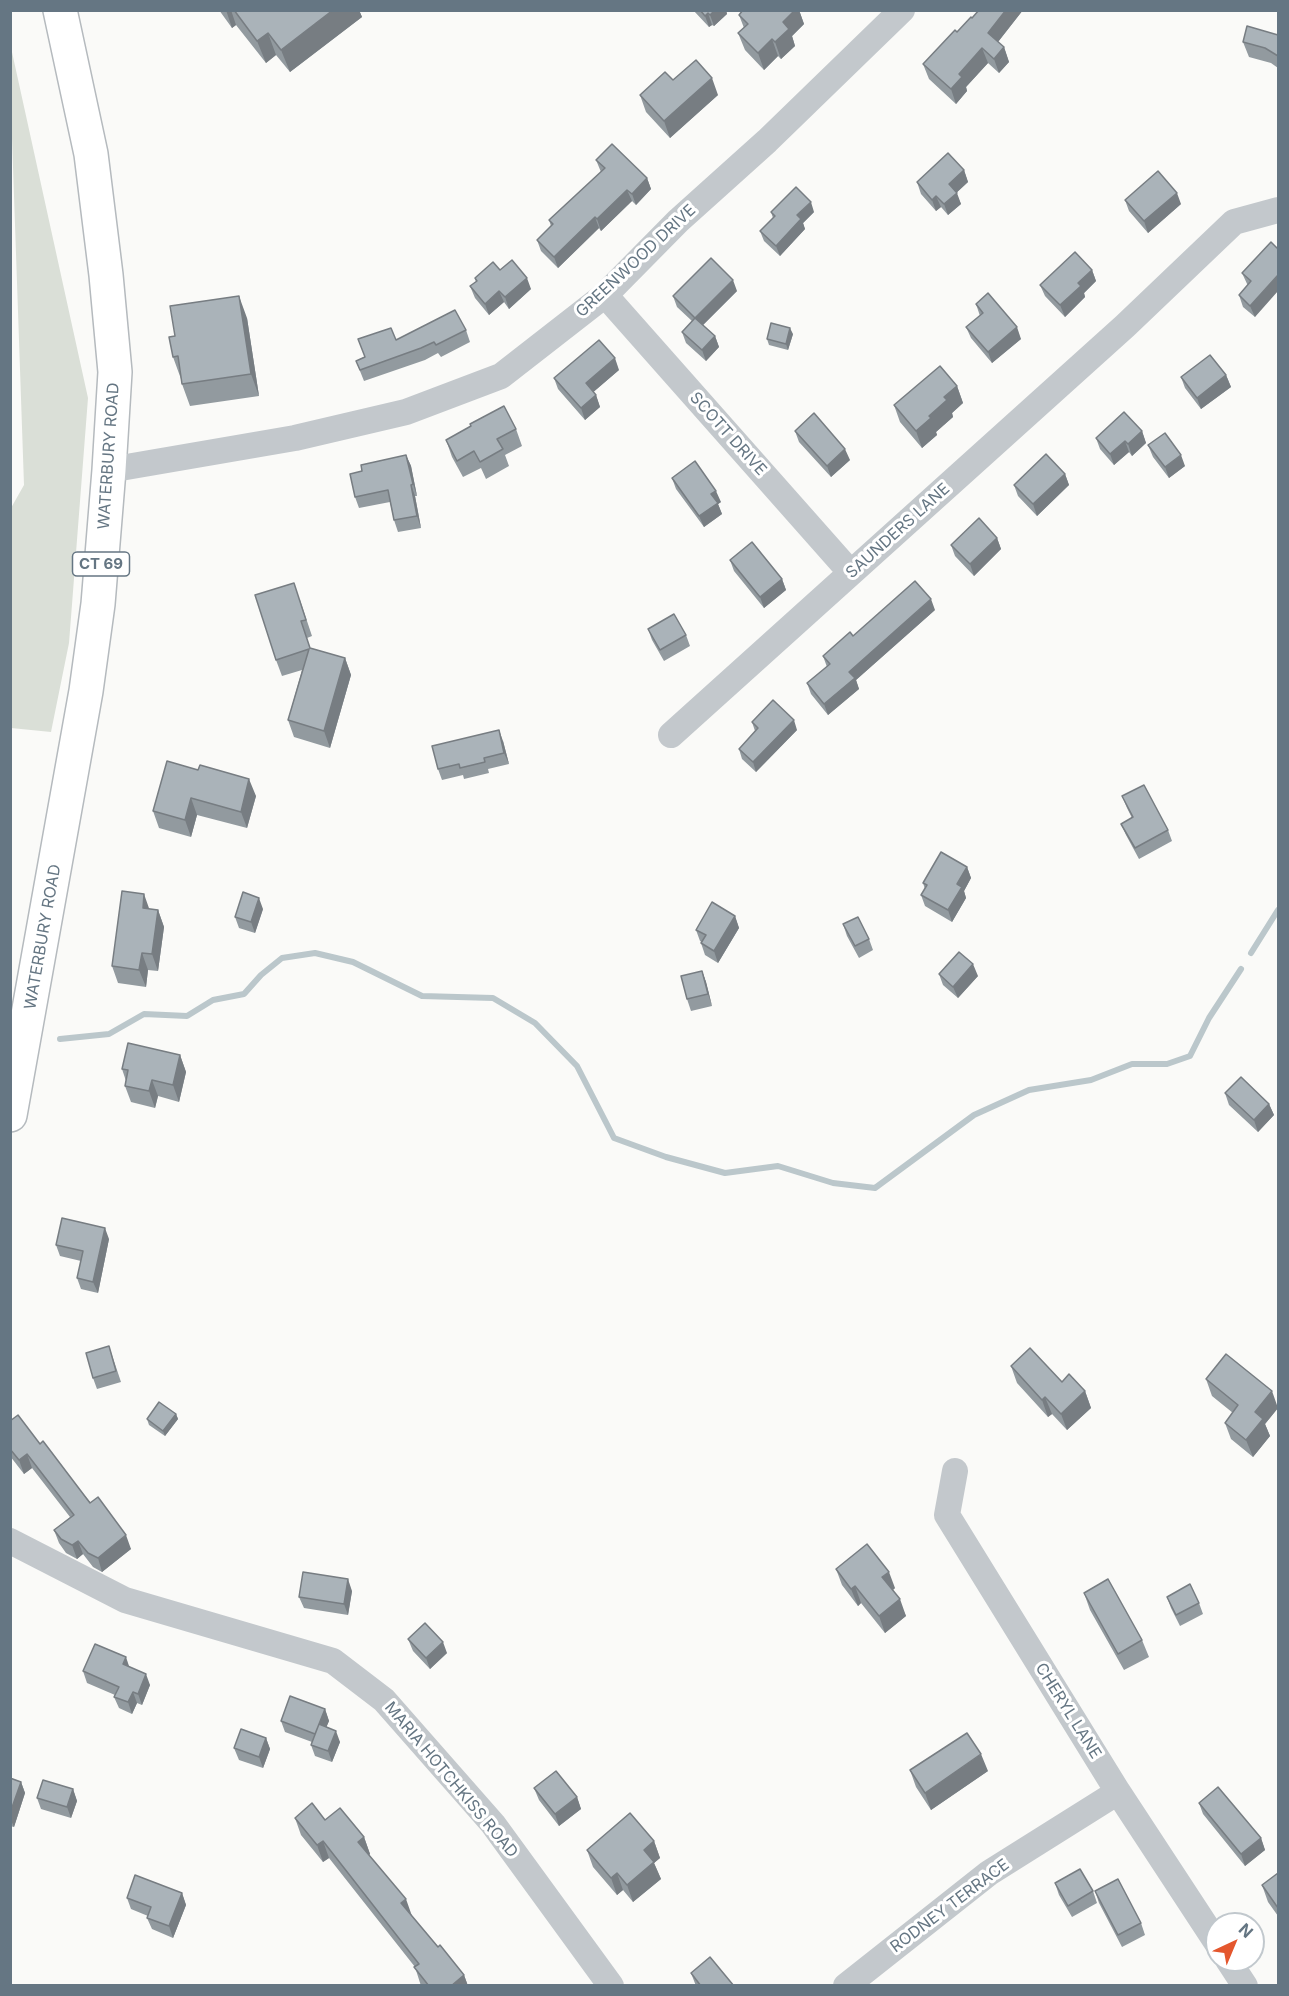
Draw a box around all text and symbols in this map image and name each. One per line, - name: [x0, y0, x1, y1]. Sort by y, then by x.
- street label: GREENWOOD DRIVE: [572, 201, 700, 321]
- street label: WATERBURY ROAD: [94, 382, 124, 530]
- street label: SCOTT DRIVE: [686, 388, 770, 480]
- street label: SAUNDERS LANE: [842, 479, 954, 583]
- road number: CT 69: [72, 552, 130, 576]
- street label: WATERBURY ROAD: [21, 863, 65, 1011]
- street label: CHERYL LANE: [1031, 1660, 1105, 1762]
- street label: MARIA HOTCHKISS ROAD: [380, 1698, 522, 1862]
- street label: RODNEY TERRACE: [887, 1855, 1013, 1957]
- north arrow: [1205, 1912, 1265, 1972]
- text: N: [1235, 1919, 1257, 1942]

